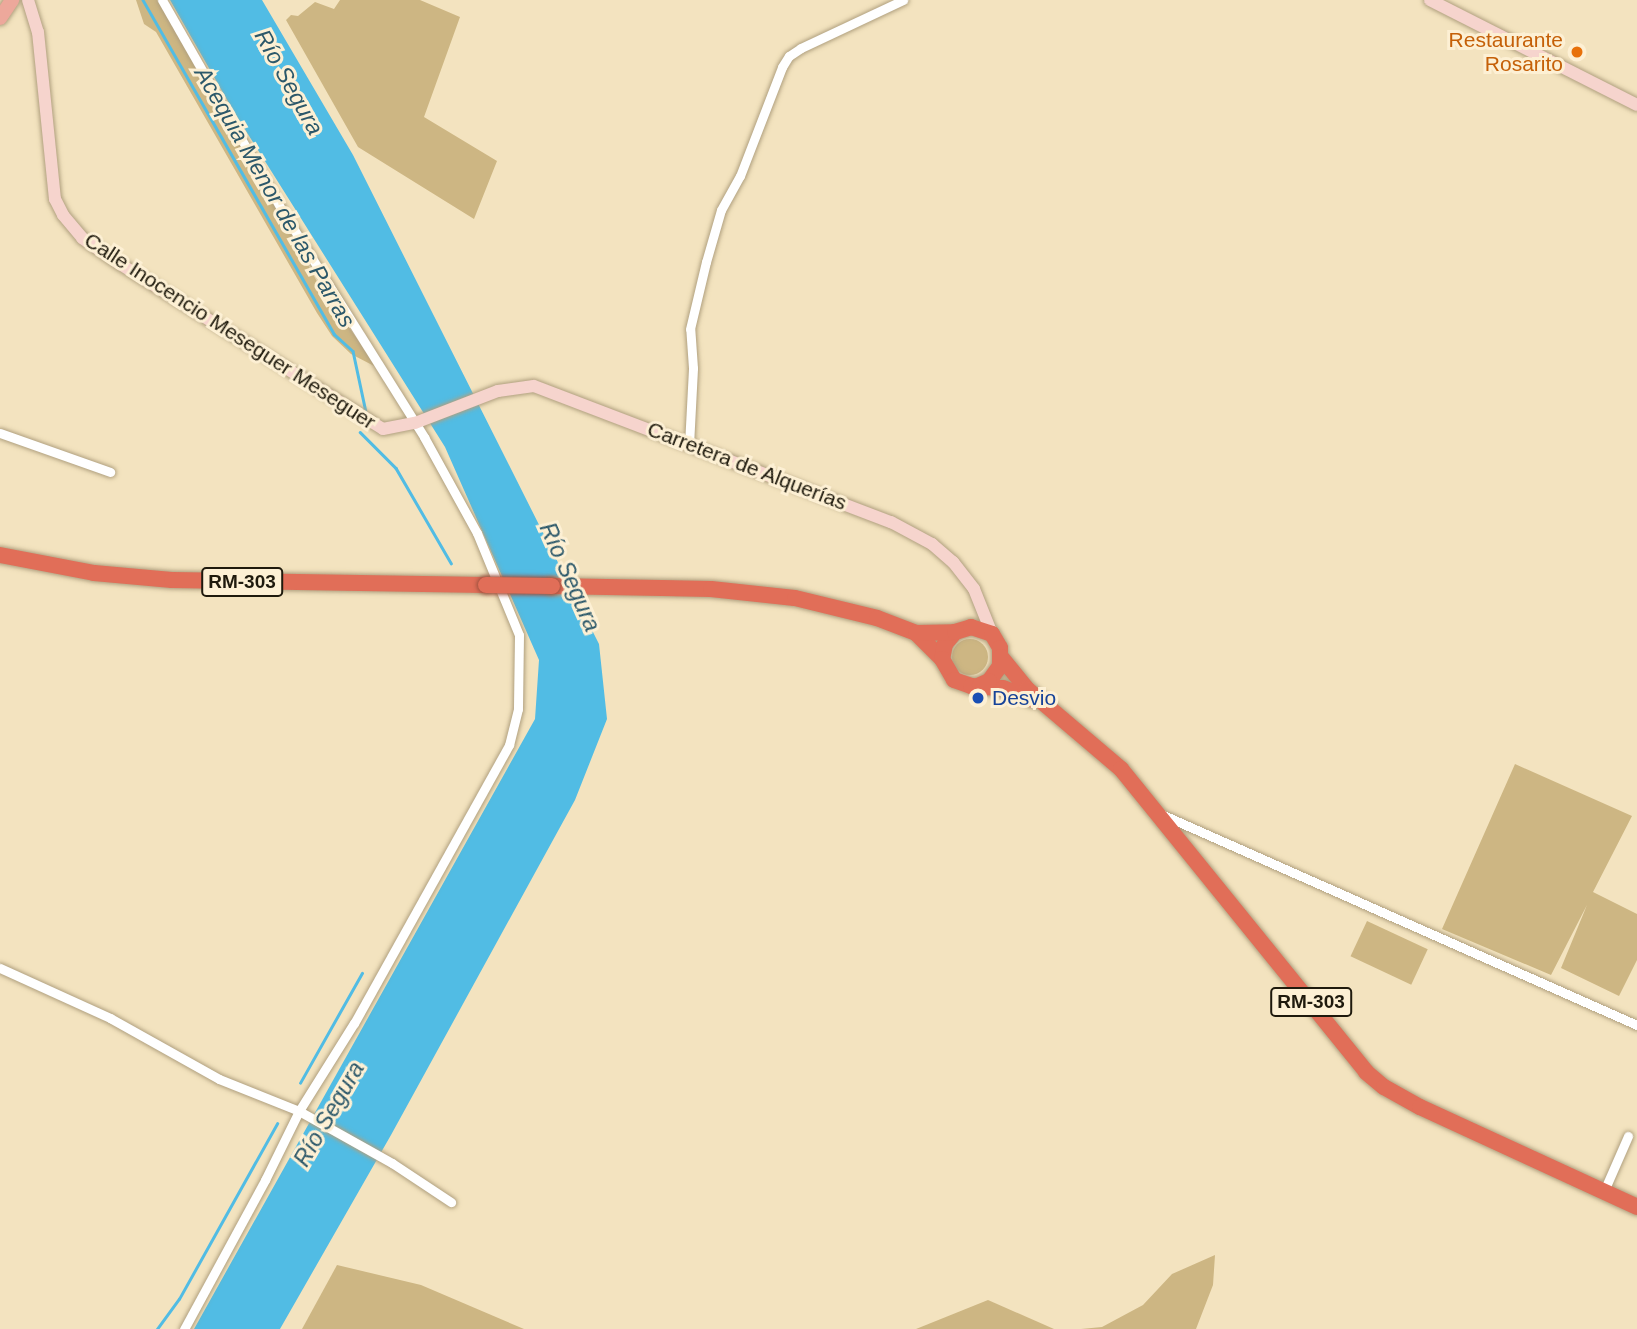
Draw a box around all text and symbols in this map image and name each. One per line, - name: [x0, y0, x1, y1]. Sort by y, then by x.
- water label: Río Segura: [249, 24, 329, 140]
- place label: Restaurante Rosarito: [1449, 27, 1563, 77]
- marker: Restaurante Rosarito: [1569, 44, 1585, 60]
- water label: Acequia Menor de las Parras: [189, 62, 361, 332]
- street label: Calle Inocencio Meseguer Meseguer: [80, 227, 380, 435]
- street label: Carretera de Alquerías: [643, 416, 851, 516]
- water label: Río Segura: [534, 518, 606, 636]
- road number: RM-303: [200, 566, 284, 597]
- place label: Desvio: [992, 685, 1056, 711]
- marker: Desvio: [970, 690, 986, 706]
- road number: RM-303: [1269, 986, 1353, 1018]
- water label: Río Segura: [288, 1057, 370, 1171]

